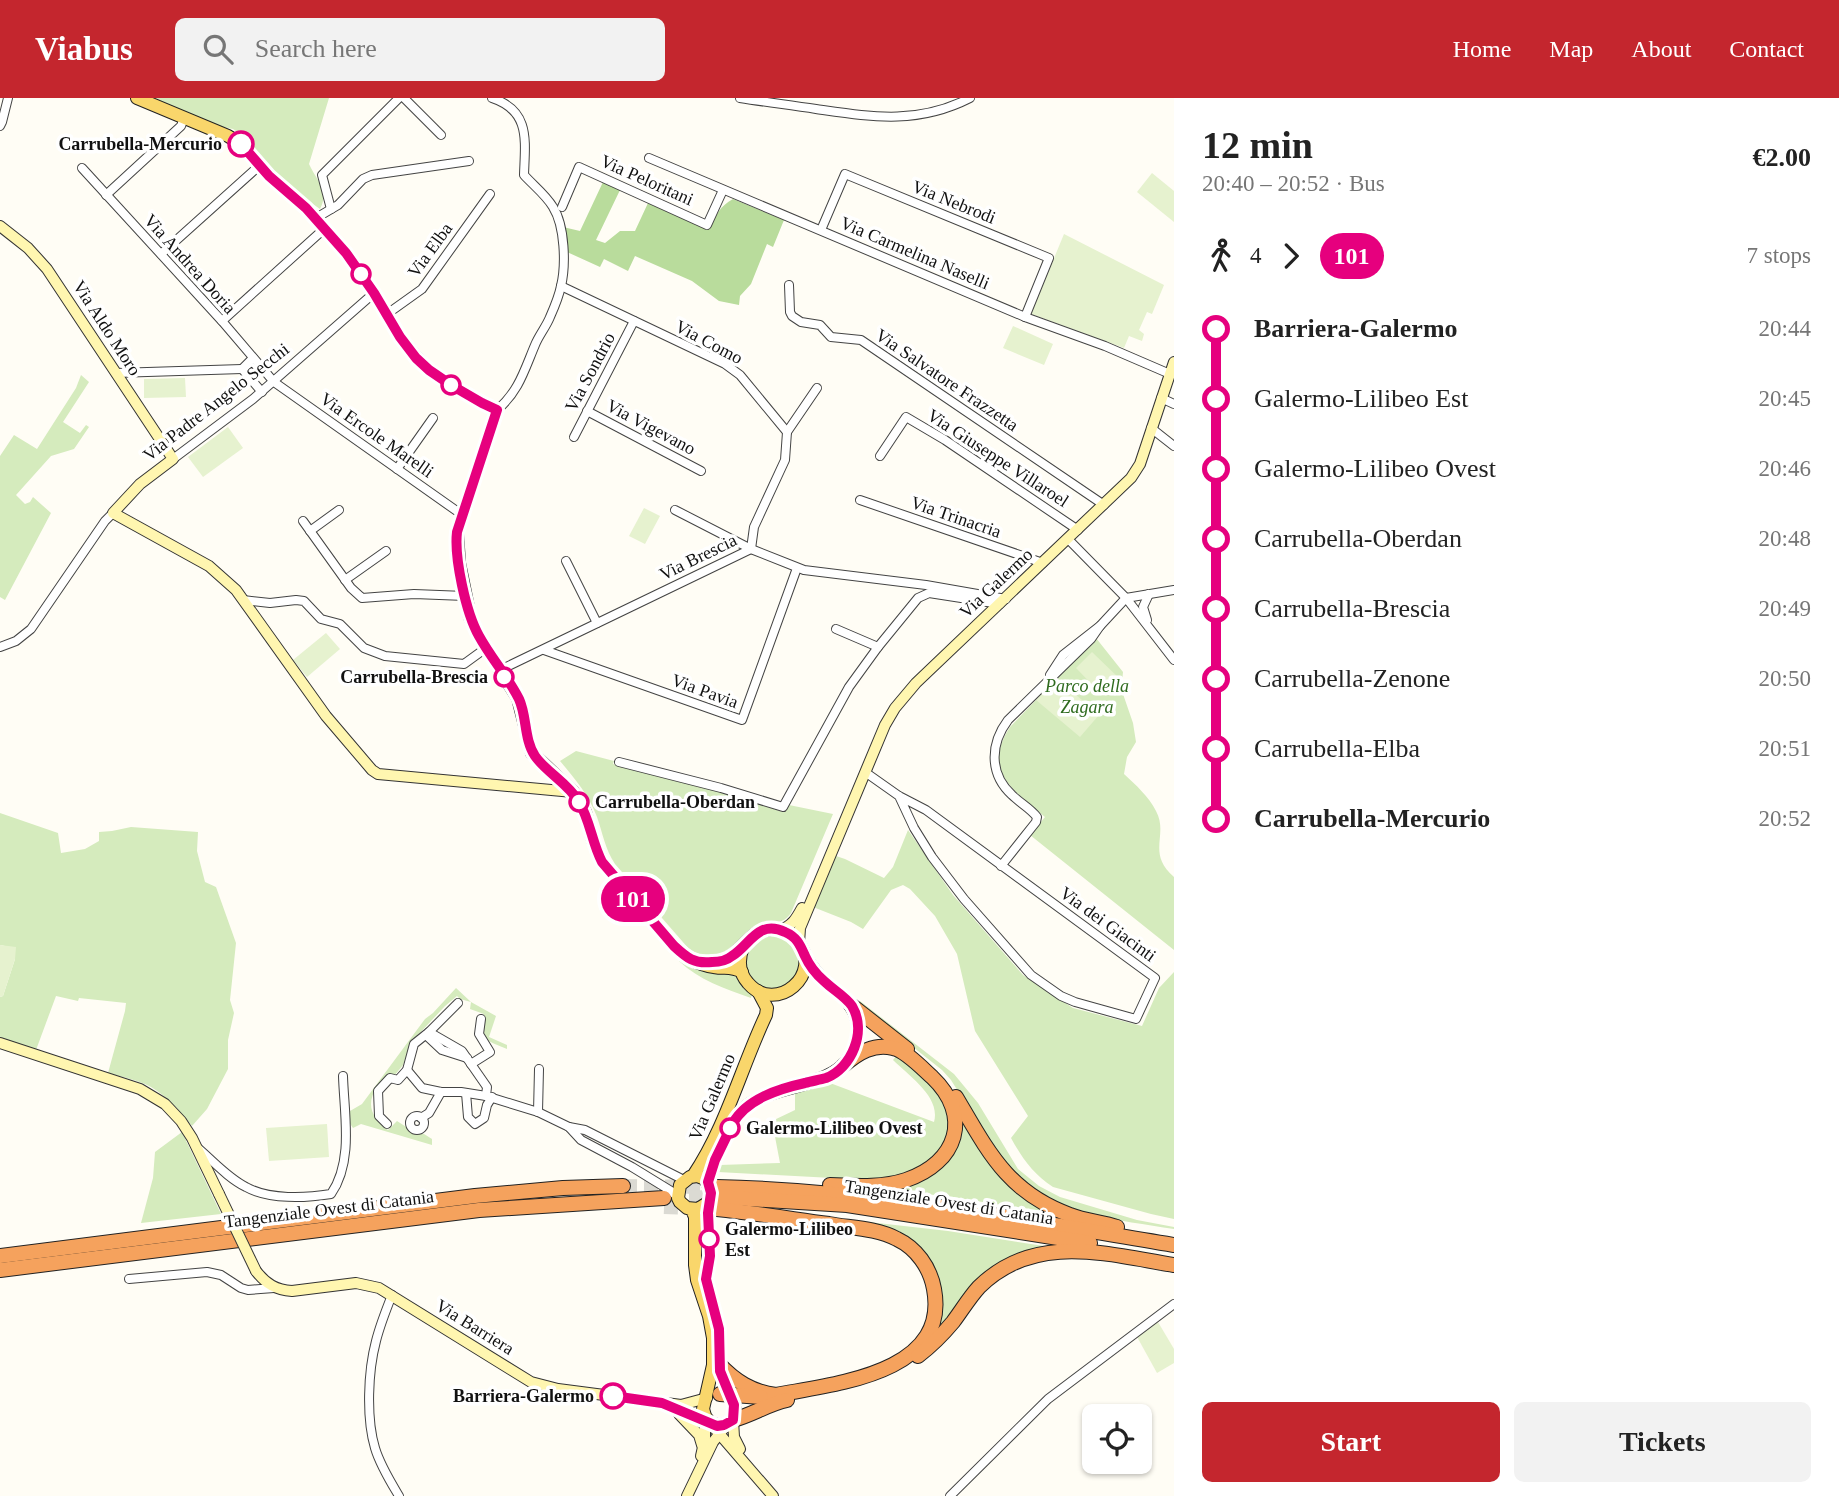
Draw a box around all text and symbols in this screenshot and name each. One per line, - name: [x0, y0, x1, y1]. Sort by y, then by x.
- search box: [175, 18, 665, 81]
- icon: search: [199, 30, 237, 68]
- text: Viabus: [35, 31, 133, 67]
- text: Search here: [255, 34, 377, 63]
- text: Home: [1453, 36, 1511, 62]
- text: Map: [1549, 36, 1593, 62]
- text: About: [1631, 36, 1691, 62]
- text: Contact: [1729, 36, 1804, 62]
- text: 12 min: [1202, 124, 1313, 166]
- marker: Carrubella-Mercurio: [228, 131, 254, 157]
- place label: Carrubella-Mercurio: [58, 134, 222, 154]
- text: €2.00: [1753, 143, 1811, 172]
- street label: Via Peloritani: [598, 151, 696, 209]
- text: 20:40 – 20:52 · Bus: [1202, 171, 1385, 196]
- street label: Via Nebrodi: [909, 176, 999, 228]
- street label: Via Andrea Doria: [140, 210, 240, 318]
- street label: Via Carmelina Naselli: [838, 213, 992, 293]
- street label: Via Elba: [404, 219, 456, 281]
- icon: walk: [1202, 237, 1240, 275]
- icon: forward: [1272, 237, 1310, 275]
- text: 4: [1250, 243, 1262, 268]
- text: 101: [1334, 243, 1370, 269]
- text: 7 stops: [1746, 243, 1811, 268]
- unlabelled marker: [351, 264, 371, 284]
- street label: Via Aldo Moro: [69, 277, 145, 379]
- text: Barriera-Galermo: [1254, 314, 1458, 343]
- street label: Via Como: [672, 316, 746, 368]
- text: 20:44: [1759, 316, 1811, 341]
- street label: Via Salvatore Frazzetta: [872, 325, 1022, 435]
- street label: Via Sondrio: [561, 329, 619, 415]
- street label: Via Padre Angelo Secchi: [139, 339, 293, 465]
- unlabelled marker: [441, 375, 461, 395]
- text: Galermo-Lilibeo Est: [1254, 384, 1468, 413]
- text: 20:45: [1759, 386, 1811, 411]
- street label: Via Ercole Marelli: [316, 388, 438, 482]
- street label: Via Vigevano: [603, 395, 699, 459]
- street label: Via Giuseppe Villaroel: [924, 405, 1072, 511]
- text: Galermo-Lilibeo Ovest: [1254, 454, 1496, 483]
- text: 20:46: [1759, 456, 1811, 481]
- street label: Via Trinacria: [908, 492, 1004, 542]
- text: Carrubella-Oberdan: [1254, 524, 1462, 553]
- text: 20:48: [1759, 526, 1811, 551]
- street label: Via Brescia: [656, 530, 740, 584]
- street label: Via Galermo: [955, 544, 1037, 622]
- text: Carrubella-Brescia: [1254, 594, 1450, 623]
- text: 20:49: [1759, 596, 1811, 621]
- text: Carrubella-Zenone: [1254, 664, 1450, 693]
- text: 20:50: [1759, 666, 1811, 691]
- place label: Carrubella-Brescia: [340, 667, 488, 687]
- marker: Carrubella-Brescia: [494, 667, 514, 687]
- street label: Via Pavia: [669, 670, 741, 712]
- park label: Parco della Zagara: [1044, 676, 1129, 717]
- text: Carrubella-Elba: [1254, 734, 1420, 763]
- text: 20:51: [1759, 736, 1811, 761]
- marker: Carrubella-Oberdan: [569, 792, 589, 812]
- place label: Carrubella-Oberdan: [595, 792, 755, 812]
- text: Carrubella-Mercurio: [1254, 804, 1490, 833]
- text: 20:52: [1759, 806, 1811, 831]
- line badge: 101: [593, 876, 673, 922]
- street label: Via dei Giacinti: [1056, 882, 1160, 966]
- text: 101: [615, 886, 651, 912]
- street label: Via Galermo: [685, 1051, 739, 1143]
- marker: Galermo-Lilibeo Ovest: [720, 1118, 740, 1138]
- place label: Galermo-Lilibeo Ovest: [746, 1118, 922, 1138]
- street label: Tangenziale Ovest di Catania: [843, 1176, 1055, 1228]
- street label: Tangenziale Ovest di Catania: [223, 1186, 435, 1232]
- place label: Galermo-Lilibeo Est: [725, 1219, 853, 1260]
- marker: Galermo-Lilibeo Est: [699, 1229, 719, 1249]
- street label: Via Barriera: [432, 1295, 518, 1359]
- marker: Barriera-Galermo: [600, 1383, 626, 1409]
- place label: Barriera-Galermo: [453, 1386, 594, 1406]
- button: Start: [1202, 1402, 1500, 1482]
- button: Tickets: [1514, 1402, 1811, 1482]
- map controls: [1082, 1404, 1152, 1474]
- button: locate: [1082, 1404, 1152, 1474]

